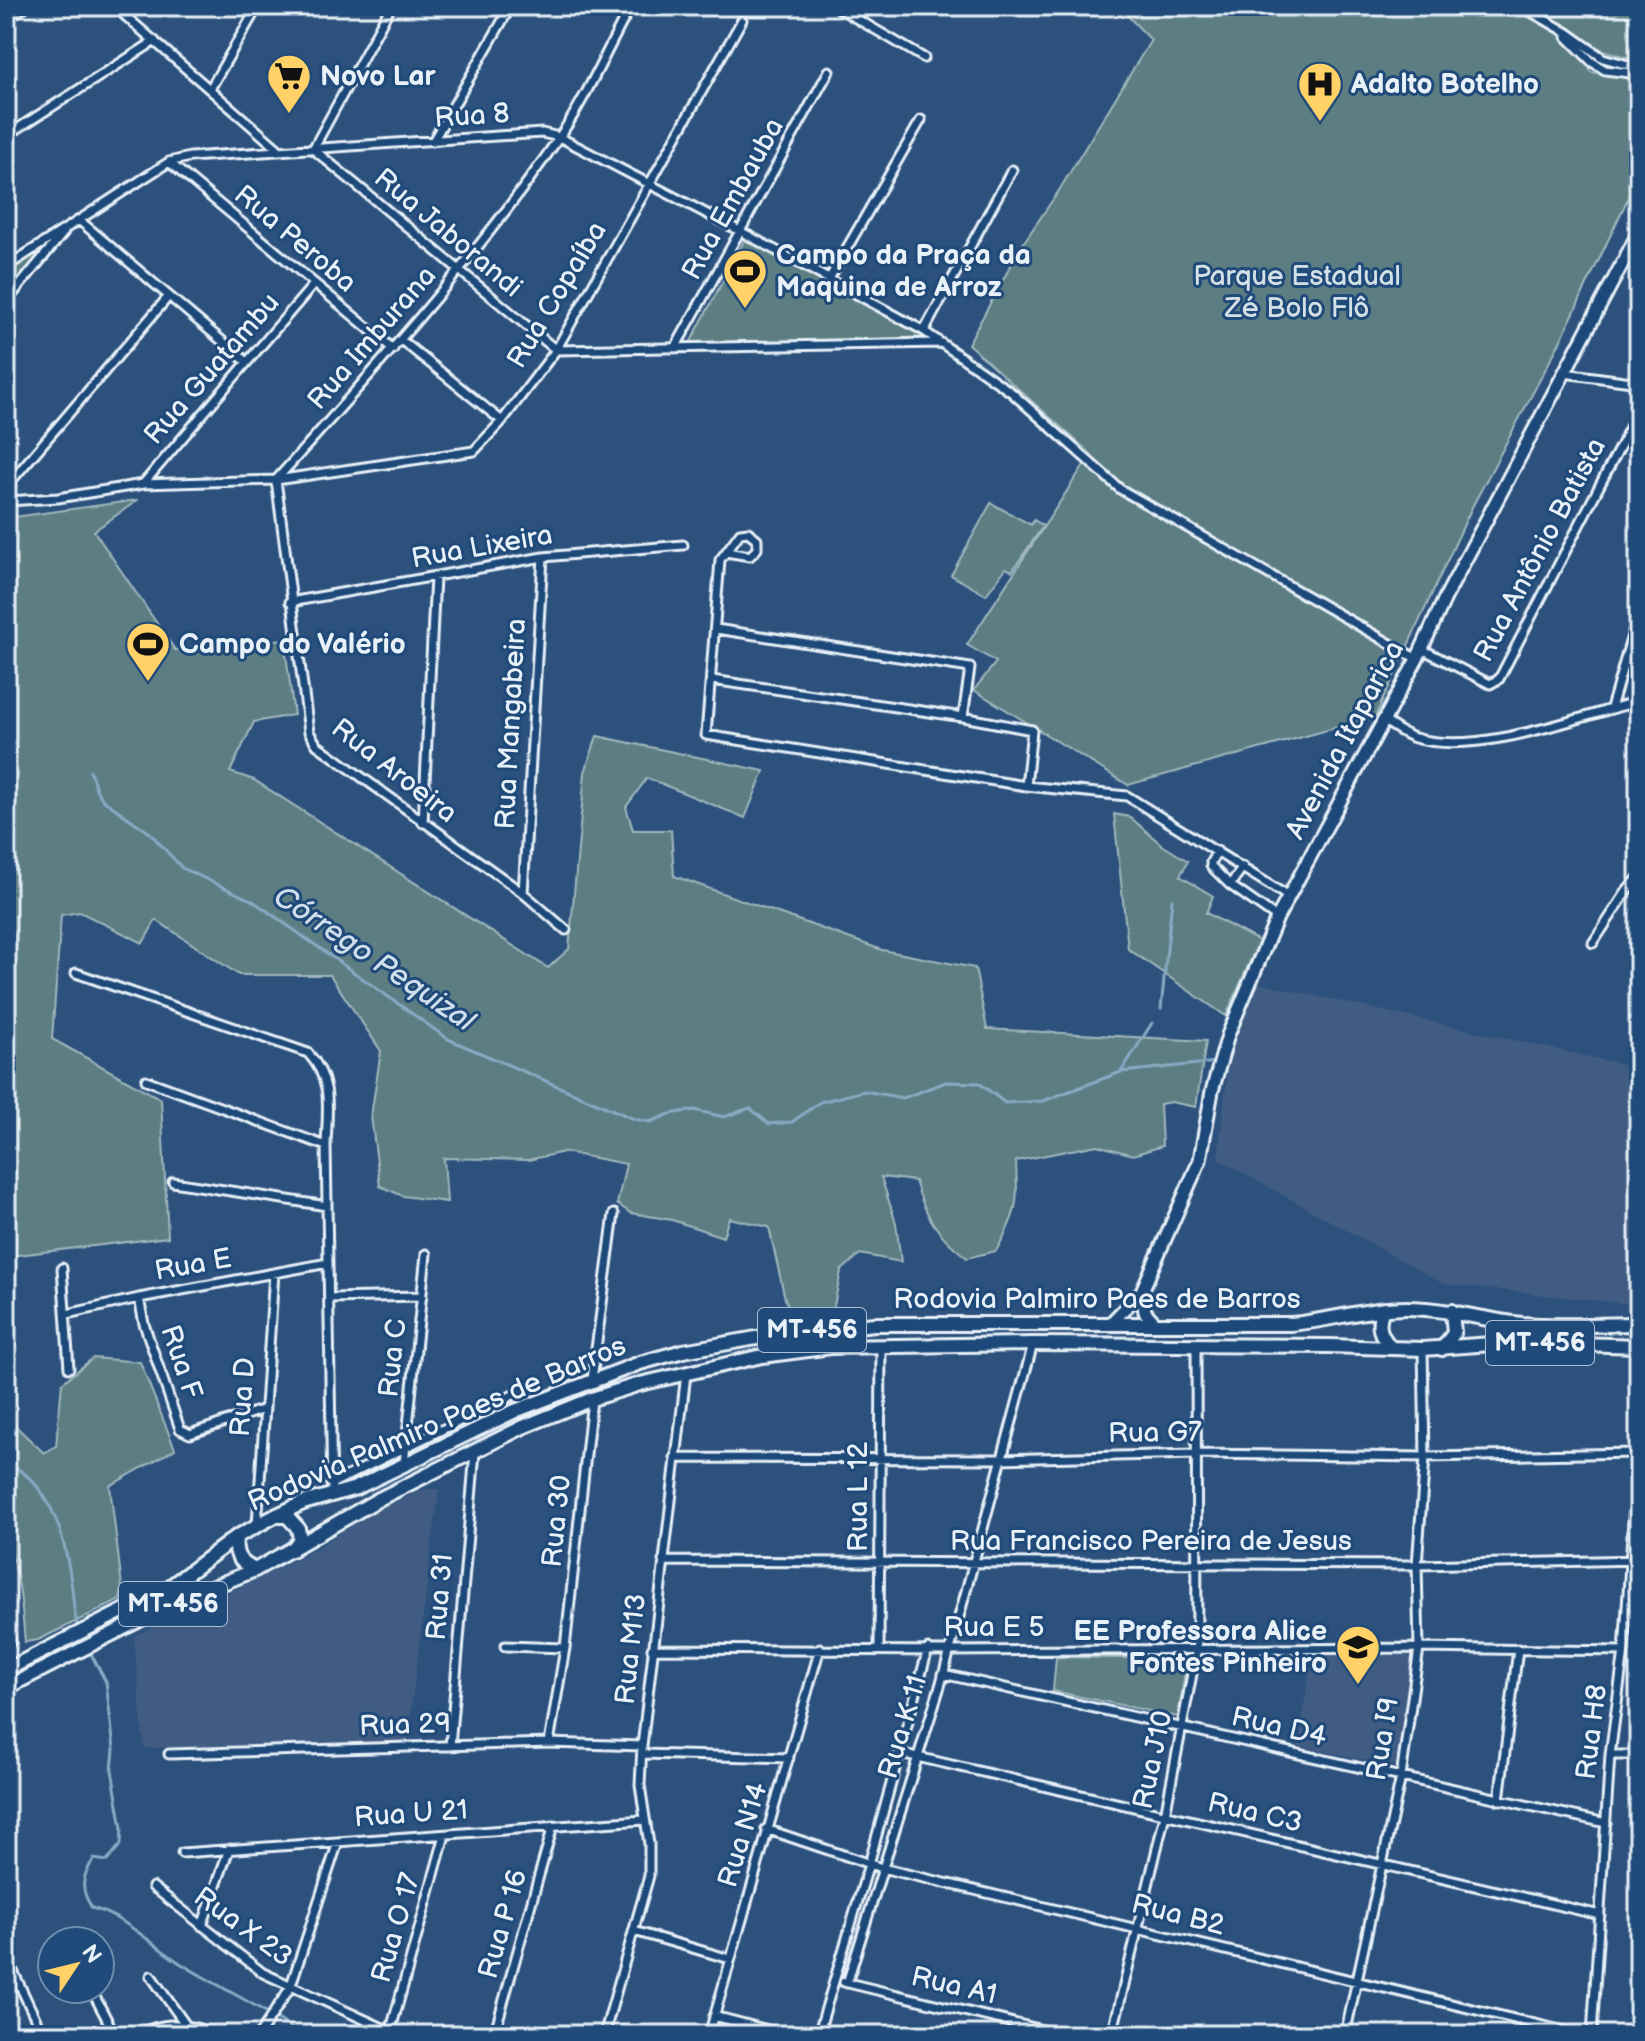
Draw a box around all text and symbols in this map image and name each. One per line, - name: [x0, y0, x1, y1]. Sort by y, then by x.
- supermarket icon: Novo Lar: [265, 52, 313, 115]
- place label: Novo Lar: [320, 60, 437, 93]
- hospital icon: Adalto Botelho: [1296, 60, 1344, 123]
- place label: Adalto Botelho: [1350, 68, 1539, 101]
- street label: Rua 8: [433, 97, 511, 135]
- street label: Rua Embauba: [675, 112, 791, 286]
- street label: Rua Jaborandi: [367, 162, 529, 304]
- street label: Rua Peroba: [227, 178, 363, 300]
- street label: Rua Copaíba: [500, 216, 614, 374]
- place label: Campo da Praça da Maquina de Arroz: [776, 239, 1031, 304]
- sports icon: Campo da Praça da Maquina de Arroz: [721, 247, 769, 310]
- street label: Rua Imburana: [301, 260, 443, 416]
- park label: Parque Estadual Zé Bolo Flô: [1193, 260, 1401, 325]
- street label: Rua Guatambu: [137, 287, 287, 451]
- street label: Rua Antônio Batista: [1467, 432, 1613, 668]
- street label: Rua Lixeira: [409, 518, 555, 576]
- street label: Rua Mangabeira: [489, 618, 533, 830]
- sports icon: Campo do Valério: [124, 620, 172, 683]
- place label: Campo do Valério: [179, 628, 406, 661]
- street label: Avenida Itaparica: [1279, 635, 1411, 845]
- street label: Rua Aroeira: [325, 712, 463, 830]
- water label: Córrego Pequizal: [267, 878, 482, 1040]
- street label: Rua E: [152, 1242, 234, 1288]
- street label: Rodovia Palmiro Paes de Barros: [893, 1283, 1301, 1316]
- road number: MT-456: [758, 1308, 866, 1352]
- street label: Rua C: [372, 1317, 414, 1399]
- street label: Rua F: [153, 1321, 209, 1403]
- road number: MT-456: [1486, 1321, 1594, 1365]
- street label: Rodovia Palmiro Paes de Barros: [243, 1329, 631, 1519]
- street label: Rua D: [224, 1356, 262, 1438]
- street label: Rua G7: [1108, 1416, 1202, 1450]
- street label: Rua L 12: [842, 1442, 875, 1552]
- street label: Rua 30: [536, 1473, 578, 1569]
- street label: Rua Francisco Pereira de Jesus: [950, 1525, 1352, 1558]
- street label: Rua 31: [420, 1552, 460, 1642]
- road number: MT-456: [119, 1582, 227, 1626]
- street label: Rua M13: [609, 1592, 653, 1706]
- street label: Rua E 5: [944, 1611, 1044, 1644]
- place label: EE Professora Alice Fontes Pinheiro: [1074, 1615, 1327, 1680]
- school or university icon: EE Professora Alice Fontes Pinheiro: [1334, 1623, 1382, 1686]
- street label: Rua K 11: [872, 1671, 934, 1783]
- street label: Rua H8: [1570, 1682, 1614, 1782]
- street label: Rua I9: [1360, 1695, 1406, 1783]
- street label: Rua D4: [1228, 1700, 1330, 1754]
- street label: Rua 29: [359, 1707, 451, 1743]
- street label: Rua J10: [1126, 1708, 1180, 1812]
- street label: Rua N14: [711, 1779, 775, 1891]
- street label: Rua C3: [1204, 1786, 1306, 1840]
- street label: Rua U 21: [353, 1794, 469, 1834]
- street label: Rua P 16: [472, 1866, 534, 1982]
- street label: Rua O 17: [365, 1869, 427, 1987]
- street label: Rua X 23: [187, 1880, 299, 1974]
- street label: Rua B2: [1128, 1888, 1228, 1943]
- north arrow: [36, 1925, 116, 2005]
- text: N: [75, 1940, 107, 1969]
- street label: Rua A1: [908, 1960, 1000, 2012]

